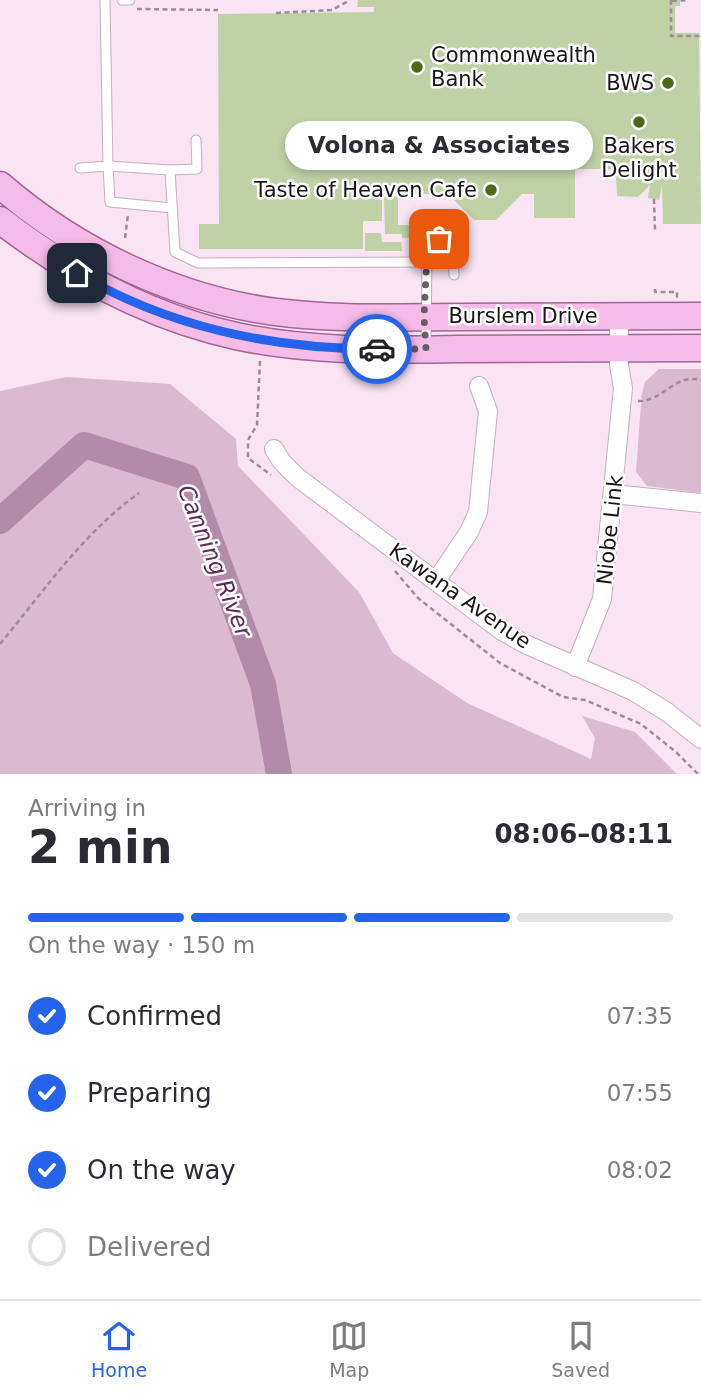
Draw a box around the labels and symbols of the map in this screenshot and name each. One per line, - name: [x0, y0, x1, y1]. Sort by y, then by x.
- place label: Commonwealth Bank: [431, 43, 596, 91]
- marker: Commonwealth Bank: [409, 59, 425, 75]
- place label: BWS: [606, 71, 654, 95]
- marker: BWS: [660, 75, 676, 91]
- marker: Bakers Delight: [631, 114, 647, 130]
- callout: Volona & Associates: [285, 120, 593, 169]
- place label: Bakers Delight: [601, 134, 677, 182]
- place label: Taste of Heaven Cafe: [253, 178, 477, 202]
- marker: Taste of Heaven Cafe: [483, 182, 499, 198]
- pin: [409, 209, 469, 269]
- pin: [47, 243, 107, 303]
- street label: Burslem Drive: [448, 304, 598, 328]
- courier: [342, 314, 412, 384]
- street label: Niobe Link: [592, 473, 628, 586]
- water label: Canning River: [173, 481, 258, 642]
- street label: Kawana Avenue: [385, 538, 535, 654]

